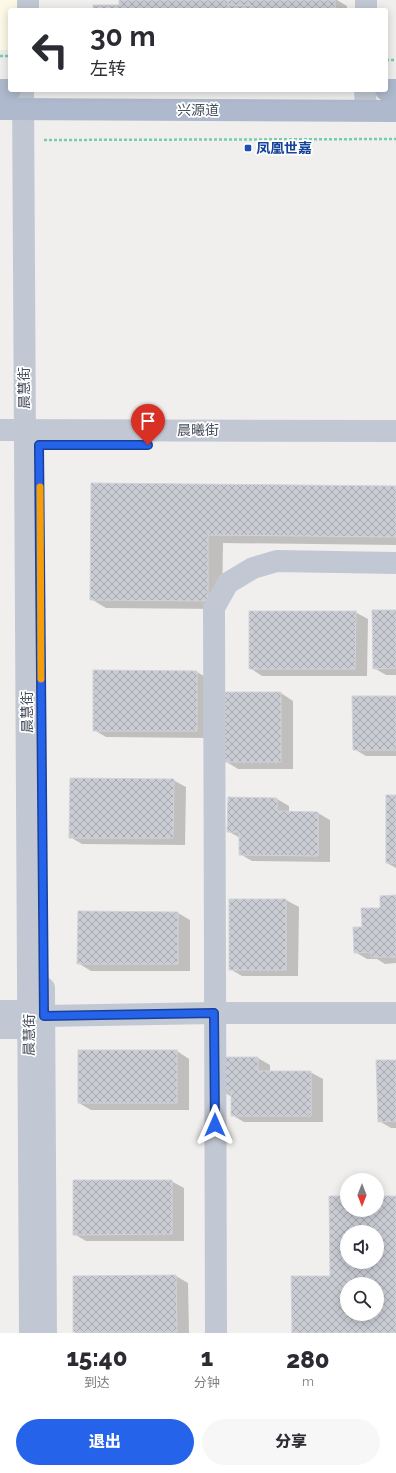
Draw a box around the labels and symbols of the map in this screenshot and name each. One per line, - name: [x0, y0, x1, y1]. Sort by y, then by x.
- street label: 兴源道: [177, 102, 219, 118]
- place label: 凤凰世嘉: [256, 140, 312, 156]
- marker: 凤凰世嘉: [243, 143, 253, 153]
- street label: 晨慧街: [16, 367, 32, 409]
- pin: [131, 404, 165, 445]
- street label: 晨曦街: [177, 422, 219, 438]
- street label: 晨慧街: [19, 691, 35, 733]
- street label: 晨慧街: [21, 1014, 37, 1056]
- position arrow: [194, 1104, 236, 1146]
- north arrow: [340, 1173, 384, 1217]

